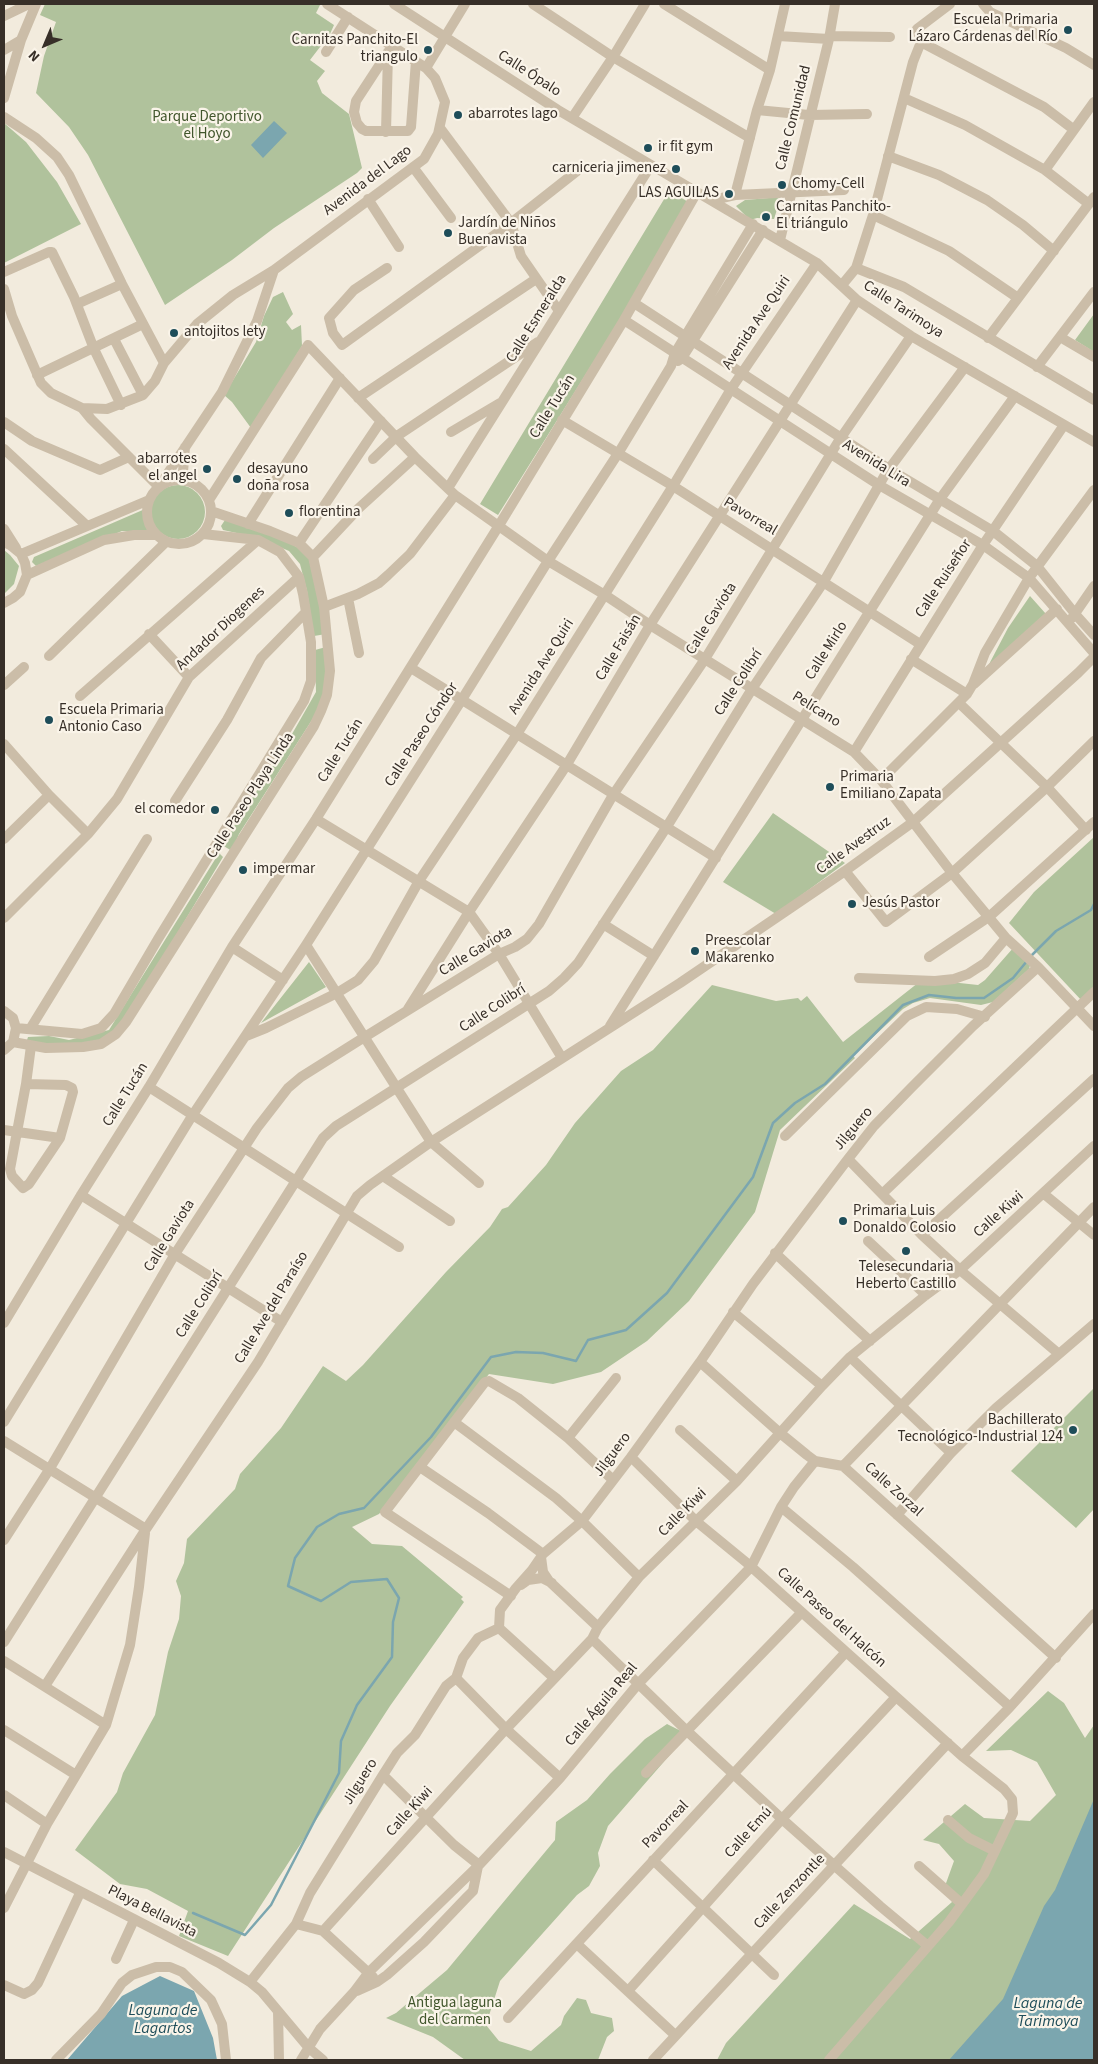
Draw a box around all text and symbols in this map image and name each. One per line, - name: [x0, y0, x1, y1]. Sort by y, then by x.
- place label: Escuela Primaria Lázaro Cárdenas del Río: [908, 12, 1058, 47]
- north arrow: [20, 20, 70, 70]
- marker: Escuela Primaria Lázaro Cárdenas del Río: [1062, 24, 1074, 36]
- place label: Carnitas Panchito-El triangulo: [291, 32, 418, 67]
- marker: Carnitas Panchito-El triangulo: [422, 44, 434, 56]
- text: N: [24, 45, 45, 66]
- street label: Calle Ópalo: [494, 47, 564, 101]
- street label: Calle Comunidad: [772, 64, 816, 172]
- place label: abarrotes lago: [468, 106, 558, 124]
- park label: Parque Deportivo el Hoyo: [152, 109, 262, 144]
- marker: abarrotes lago: [452, 109, 464, 121]
- place label: ir fit gym: [658, 139, 713, 157]
- street label: Avenida del Lago: [320, 142, 416, 220]
- marker: ir fit gym: [642, 142, 654, 154]
- place label: carniceria jimenez: [552, 160, 666, 178]
- marker: carniceria jimenez: [670, 163, 682, 175]
- place label: Chomy-Cell: [792, 176, 865, 194]
- marker: Chomy-Cell: [776, 179, 788, 191]
- place label: LAS AGUILAS: [638, 185, 719, 203]
- marker: LAS AGUILAS: [723, 188, 735, 200]
- place label: Carnitas Panchito- El triángulo: [776, 199, 891, 234]
- marker: Carnitas Panchito- El triángulo: [760, 211, 772, 223]
- place label: Jardín de Niños Buenavista: [458, 215, 556, 250]
- marker: Jardín de Niños Buenavista: [442, 227, 454, 239]
- street label: Calle Esmeralda: [503, 272, 571, 366]
- street label: Avenida Ave Quiri: [719, 273, 795, 373]
- street label: Calle Tarimoya: [859, 277, 947, 343]
- place label: antojitos lety: [184, 324, 266, 342]
- marker: antojitos lety: [168, 327, 180, 339]
- street label: Calle Tucán: [526, 372, 580, 442]
- street label: Avenida Lira: [839, 436, 913, 492]
- place label: abarrotes el angel: [137, 451, 197, 486]
- place label: desayuno doña rosa: [247, 461, 309, 496]
- marker: abarrotes el angel: [201, 463, 213, 475]
- marker: desayuno doña rosa: [231, 473, 243, 485]
- street label: Pavorreal: [720, 494, 780, 540]
- place label: florentina: [299, 504, 361, 522]
- marker: florentina: [283, 507, 295, 519]
- street label: Calle Ruiseñor: [912, 536, 976, 622]
- street label: Calle Gaviota: [683, 580, 741, 658]
- street label: Andador Diogenes: [173, 583, 269, 675]
- street label: Calle Faisán: [592, 611, 646, 685]
- street label: Avenida Ave Quiri: [505, 616, 579, 718]
- street label: Calle Mirlo: [802, 618, 852, 684]
- street label: Calle Colibrí: [711, 646, 767, 720]
- street label: Calle Paseo Cóndor: [381, 679, 463, 791]
- street label: Pelícano: [788, 688, 844, 732]
- place label: Escuela Primaria Antonio Caso: [59, 702, 164, 737]
- marker: Escuela Primaria Antonio Caso: [43, 714, 55, 726]
- street label: Calle Tucán: [314, 716, 368, 786]
- street label: Calle Paseo Playa Linda: [204, 730, 298, 862]
- place label: Primaria Emiliano Zapata: [840, 769, 942, 804]
- marker: Primaria Emiliano Zapata: [824, 781, 836, 793]
- place label: el comedor: [135, 801, 205, 819]
- marker: el comedor: [209, 804, 221, 816]
- street label: Calle Avestruz: [813, 813, 895, 879]
- place label: impermar: [253, 861, 315, 879]
- marker: impermar: [237, 864, 249, 876]
- place label: Jesús Pastor: [862, 895, 940, 913]
- marker: Jesús Pastor: [846, 898, 858, 910]
- street label: Calle Gaviota: [436, 923, 516, 981]
- place label: Preescolar Makarenko: [705, 933, 774, 968]
- marker: Preescolar Makarenko: [689, 945, 701, 957]
- street label: Calle Colibrí: [456, 981, 530, 1037]
- street label: Calle Tucán: [99, 1060, 153, 1130]
- street label: Jilguero: [831, 1104, 877, 1154]
- street label: Calle Kiwi: [970, 1188, 1028, 1242]
- street label: Calle Gaviota: [141, 1197, 199, 1275]
- place label: Primaria Luis Donaldo Colosio: [853, 1203, 956, 1238]
- marker: Primaria Luis Donaldo Colosio: [837, 1215, 849, 1227]
- marker: Telesecundaria Heberto Castillo: [900, 1245, 912, 1257]
- street label: Calle Ave del Paraíso: [231, 1248, 313, 1368]
- place label: Telesecundaria Heberto Castillo: [856, 1259, 956, 1294]
- street label: Calle Colibrí: [172, 1268, 228, 1342]
- place label: Bachillerato Tecnológico-Industrial 124: [897, 1412, 1063, 1447]
- marker: Bachillerato Tecnológico-Industrial 124: [1067, 1424, 1079, 1436]
- street label: Jilguero: [590, 1429, 636, 1481]
- street label: Calle Zorzal: [860, 1459, 926, 1521]
- street label: Calle Kiwi: [655, 1485, 711, 1541]
- street label: Calle Paseo del Halcón: [773, 1564, 889, 1672]
- street label: Calle Águila Real: [562, 1660, 642, 1750]
- street label: Jilguero: [340, 1756, 382, 1808]
- street label: Calle Kiwi: [383, 1783, 437, 1841]
- street label: Pavorreal: [639, 1797, 693, 1853]
- street label: Calle Emú: [721, 1804, 777, 1862]
- street label: Calle Zenzontle: [751, 1851, 829, 1933]
- street label: Playa Bellavista: [104, 1882, 200, 1942]
- water label: Laguna de Tarimoya: [1014, 1994, 1082, 2032]
- park label: Antigua laguna del Carmen: [408, 1995, 502, 2030]
- water label: Laguna de Lagartos: [129, 2001, 197, 2039]

